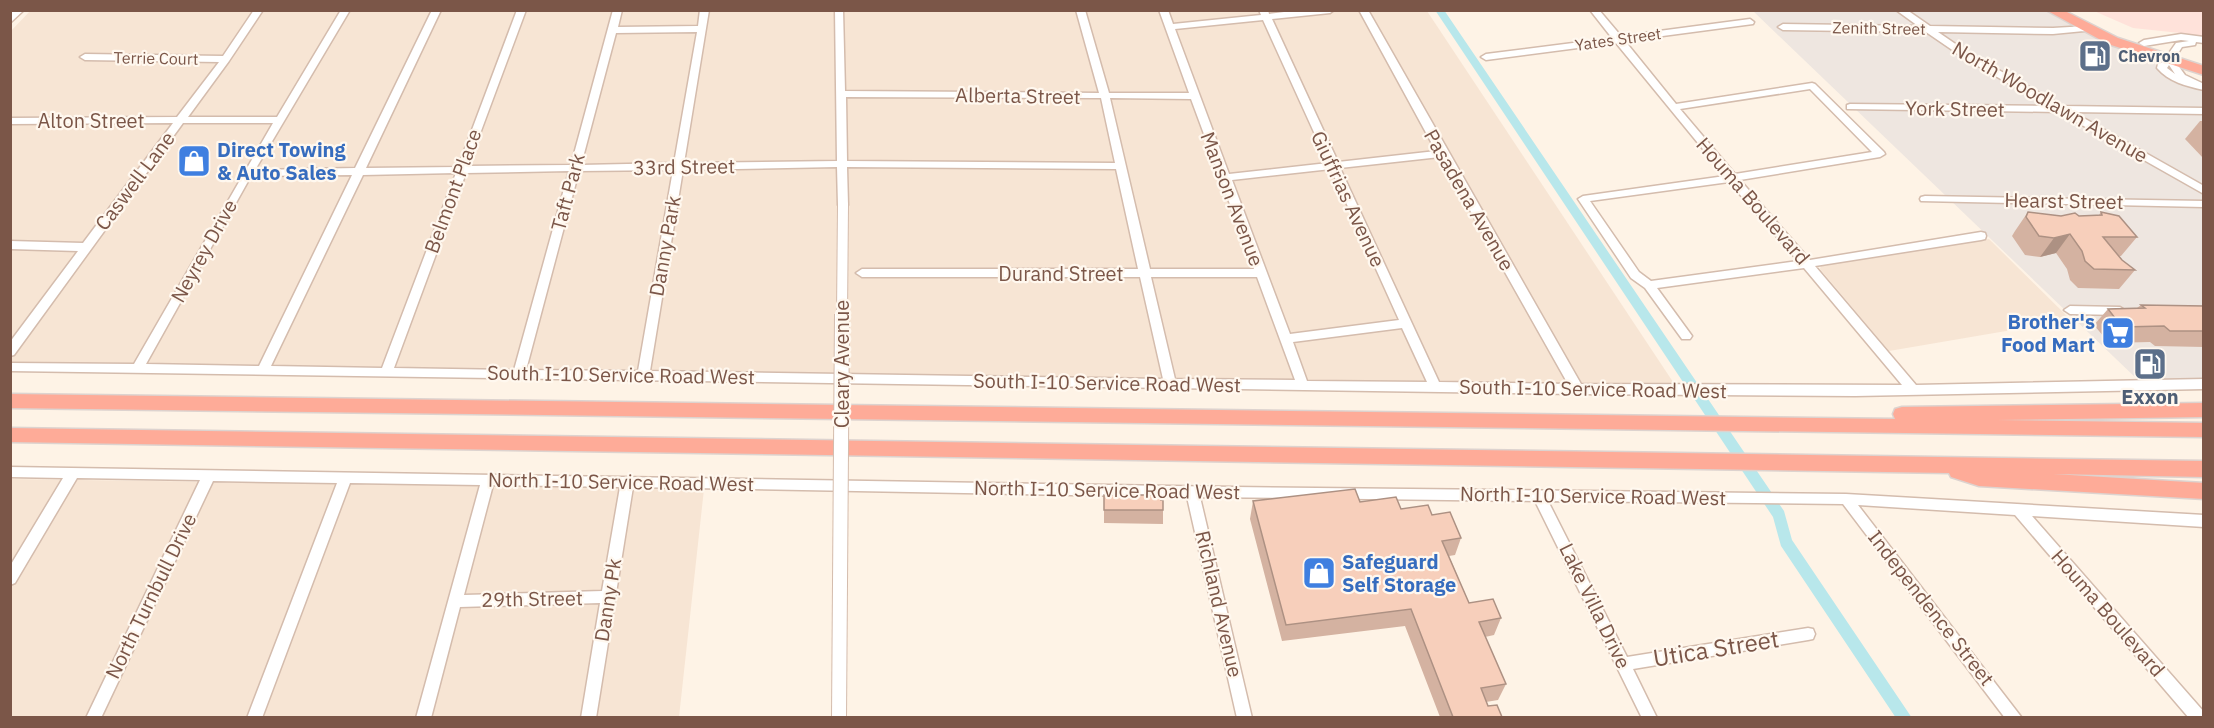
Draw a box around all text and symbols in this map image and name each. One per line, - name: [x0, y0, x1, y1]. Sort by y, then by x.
- street label: Zenith Street: [1832, 17, 1926, 39]
- street label: Yates Street: [1574, 23, 1662, 55]
- street label: North Woodlawn Avenue: [1948, 34, 2153, 169]
- fuel station icon: Chevron: [2077, 38, 2113, 74]
- place label: Chevron: [2118, 46, 2180, 66]
- street label: Terrie Court: [113, 47, 199, 69]
- street label: Alberta Street: [955, 81, 1081, 110]
- street label: York Street: [1905, 94, 2005, 123]
- street label: Alton Street: [37, 107, 145, 134]
- street label: Pasadena Avenue: [1418, 124, 1521, 275]
- street label: Belmont Place: [418, 125, 488, 257]
- street label: Caswell Lane: [88, 126, 181, 236]
- street label: Giuffrias Avenue: [1305, 126, 1392, 271]
- street label: Manson Avenue: [1194, 128, 1271, 270]
- street label: Houma Boulevard: [1691, 131, 1816, 270]
- place label: Direct Towing & Auto Sales: [217, 136, 347, 186]
- shop icon: Direct Towing & Auto Sales: [176, 143, 212, 179]
- street label: Taft Park: [544, 150, 591, 234]
- street label: 33rd Street: [633, 152, 735, 181]
- street label: Hearst Street: [2004, 186, 2124, 215]
- street label: Danny Park: [642, 193, 687, 298]
- street label: Neyrey Drive: [164, 194, 243, 307]
- street label: Durand Street: [998, 260, 1124, 287]
- street label: Cleary Avenue: [828, 300, 855, 428]
- place label: Brother's Food Mart: [2001, 308, 2095, 358]
- supermarket icon: Brother's Food Mart: [2100, 315, 2136, 351]
- fuel station icon: Exxon: [2132, 346, 2168, 382]
- street label: South I-10 Service Road West: [487, 359, 755, 390]
- street label: South I-10 Service Road West: [973, 367, 1241, 398]
- street label: South I-10 Service Road West: [1459, 373, 1727, 404]
- place label: Exxon: [2121, 383, 2179, 410]
- street label: North I-10 Service Road West: [488, 466, 754, 497]
- street label: North I-10 Service Road West: [974, 474, 1240, 505]
- street label: North I-10 Service Road West: [1460, 480, 1726, 511]
- street label: North Turnbull Drive: [99, 508, 202, 683]
- street label: Independence Street: [1862, 524, 2001, 691]
- street label: Richland Avenue: [1189, 528, 1249, 680]
- street label: Lake Villa Drive: [1553, 539, 1637, 673]
- street label: Houma Boulevard: [2046, 543, 2171, 682]
- place label: Safeguard Self Storage: [1342, 548, 1456, 598]
- shop icon: Safeguard Self Storage: [1301, 555, 1337, 591]
- street label: Danny Pk: [588, 556, 627, 644]
- street label: 29th Street: [481, 584, 583, 613]
- street label: Utica Street: [1651, 622, 1781, 674]

